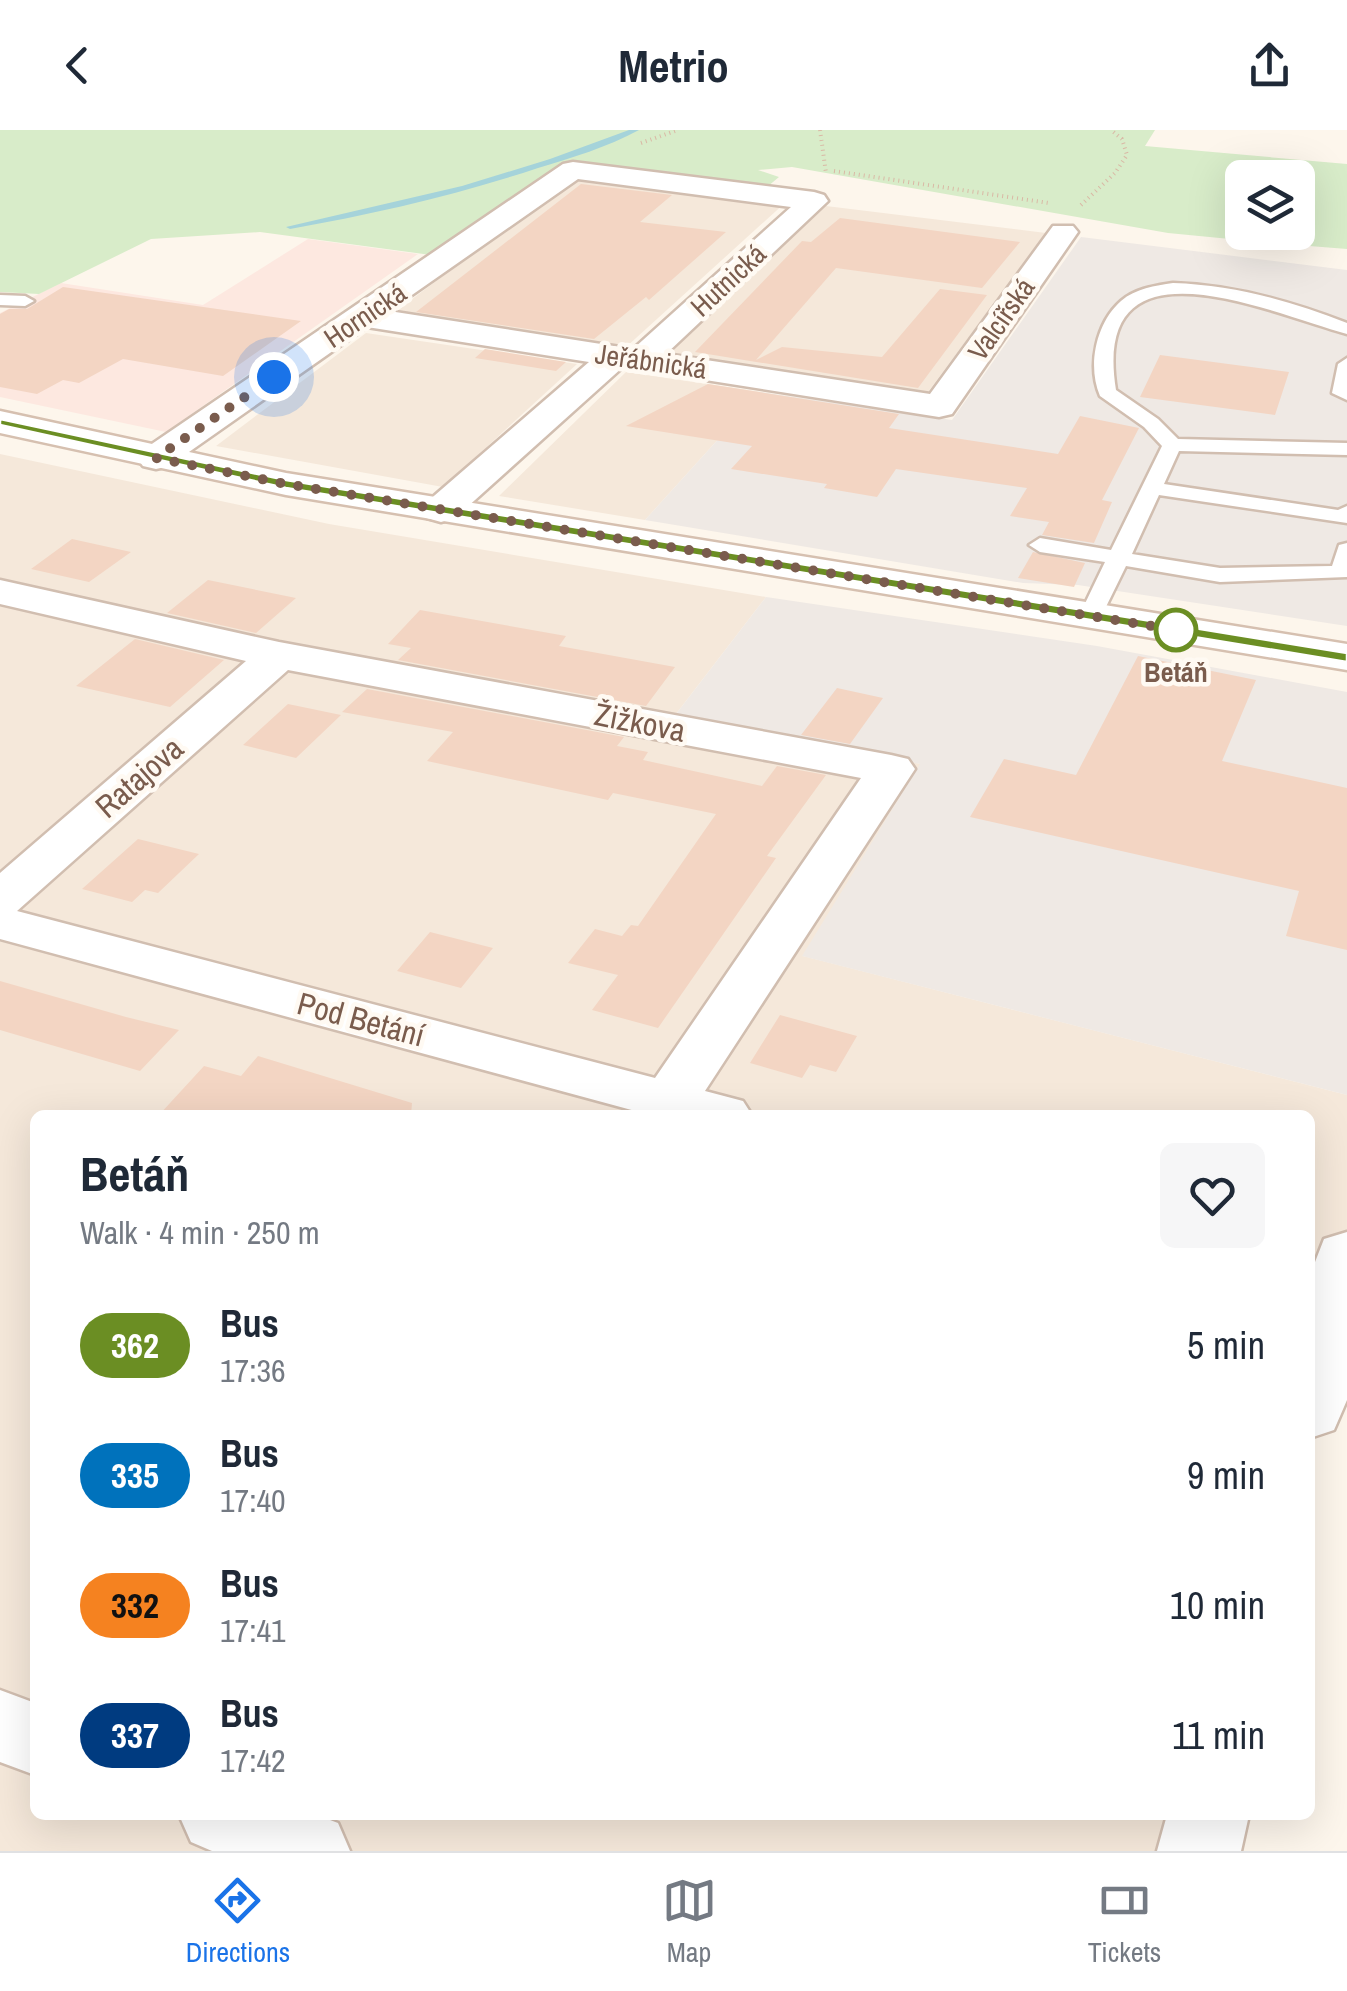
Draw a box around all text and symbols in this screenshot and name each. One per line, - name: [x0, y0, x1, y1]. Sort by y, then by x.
- text: Metrio: [618, 35, 729, 96]
- icon: back: [50, 38, 105, 93]
- icon: share: [1242, 38, 1297, 93]
- map controls: [1225, 160, 1315, 250]
- button: layers: [1225, 160, 1315, 250]
- street label: Hutnická: [682, 235, 774, 325]
- street label: Valcířská: [959, 270, 1043, 368]
- street label: Hornická: [316, 273, 414, 356]
- street label: Jeřábnická: [593, 334, 709, 388]
- your location: [249, 352, 299, 402]
- marker: Betáň: [1155, 609, 1197, 651]
- place label: Betáň: [1144, 653, 1208, 691]
- street label: Žižkova: [591, 692, 690, 752]
- street label: Ratajova: [86, 727, 192, 827]
- street label: Pod Betání: [293, 981, 430, 1057]
- text: Betáň: [80, 1141, 189, 1206]
- button: heart: [1160, 1143, 1265, 1248]
- text: Walk · 4 min · 250 m: [80, 1211, 320, 1254]
- text: Bus: [220, 1298, 279, 1349]
- text: 5 min: [1187, 1320, 1265, 1371]
- text: 362: [111, 1322, 159, 1369]
- text: 17:36: [220, 1349, 286, 1392]
- text: Bus: [220, 1428, 279, 1479]
- text: 9 min: [1187, 1450, 1265, 1501]
- text: 335: [111, 1452, 159, 1499]
- text: 17:40: [220, 1479, 286, 1522]
- text: Bus: [220, 1558, 279, 1609]
- text: 10 min: [1170, 1580, 1265, 1631]
- text: 332: [111, 1582, 159, 1629]
- text: 17:41: [220, 1609, 286, 1652]
- text: Bus: [220, 1688, 279, 1739]
- text: 11 min: [1172, 1710, 1265, 1761]
- text: 337: [111, 1712, 159, 1759]
- text: 17:42: [220, 1739, 286, 1782]
- tab: Directions: [186, 1873, 290, 1971]
- tab: Map: [662, 1873, 717, 1971]
- tab: Tickets: [1088, 1873, 1161, 1971]

